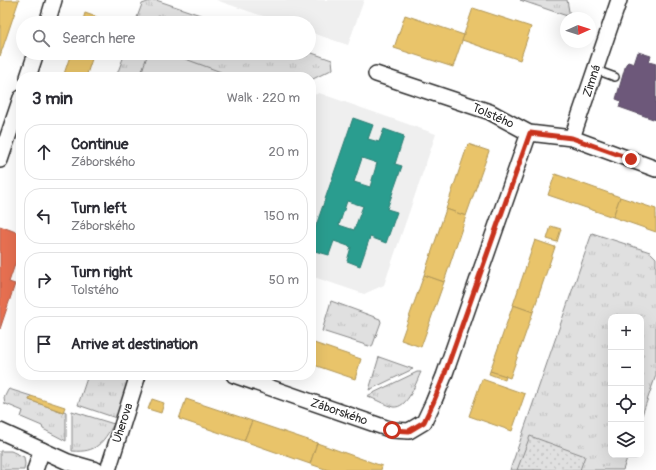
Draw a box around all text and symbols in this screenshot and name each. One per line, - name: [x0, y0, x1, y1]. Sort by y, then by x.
- north arrow: [560, 12, 596, 48]
- search box: [16, 16, 316, 60]
- icon: search: [30, 27, 52, 49]
- text: Search here: [62, 29, 135, 48]
- street label: Zimná: [580, 63, 604, 99]
- text: 3 min: [32, 88, 73, 109]
- text: Walk · 220 m: [227, 90, 300, 106]
- street label: Tolstého: [470, 100, 517, 132]
- text: Continue: [71, 135, 129, 154]
- icon: ahead: [33, 141, 55, 163]
- text: 20 m: [268, 144, 299, 160]
- route end: [622, 150, 640, 168]
- text: Záborského: [71, 154, 135, 170]
- text: Turn left: [71, 199, 127, 218]
- icon: left: [33, 205, 55, 227]
- text: 150 m: [264, 208, 299, 224]
- text: Záborského: [71, 218, 135, 234]
- text: Turn right: [71, 263, 132, 282]
- icon: right: [33, 269, 55, 291]
- text: 50 m: [269, 272, 299, 288]
- text: Tolstého: [71, 282, 119, 298]
- map controls: [608, 314, 644, 458]
- button: +: [608, 314, 644, 350]
- icon: arrive: [33, 333, 55, 355]
- text: Arrive at destination: [71, 335, 198, 354]
- button: −: [608, 350, 644, 386]
- button: locate: [608, 386, 644, 422]
- street label: Záborského: [309, 395, 370, 429]
- street label: Uherova: [110, 401, 137, 445]
- route start: [383, 421, 401, 439]
- button: layers: [608, 422, 644, 458]

